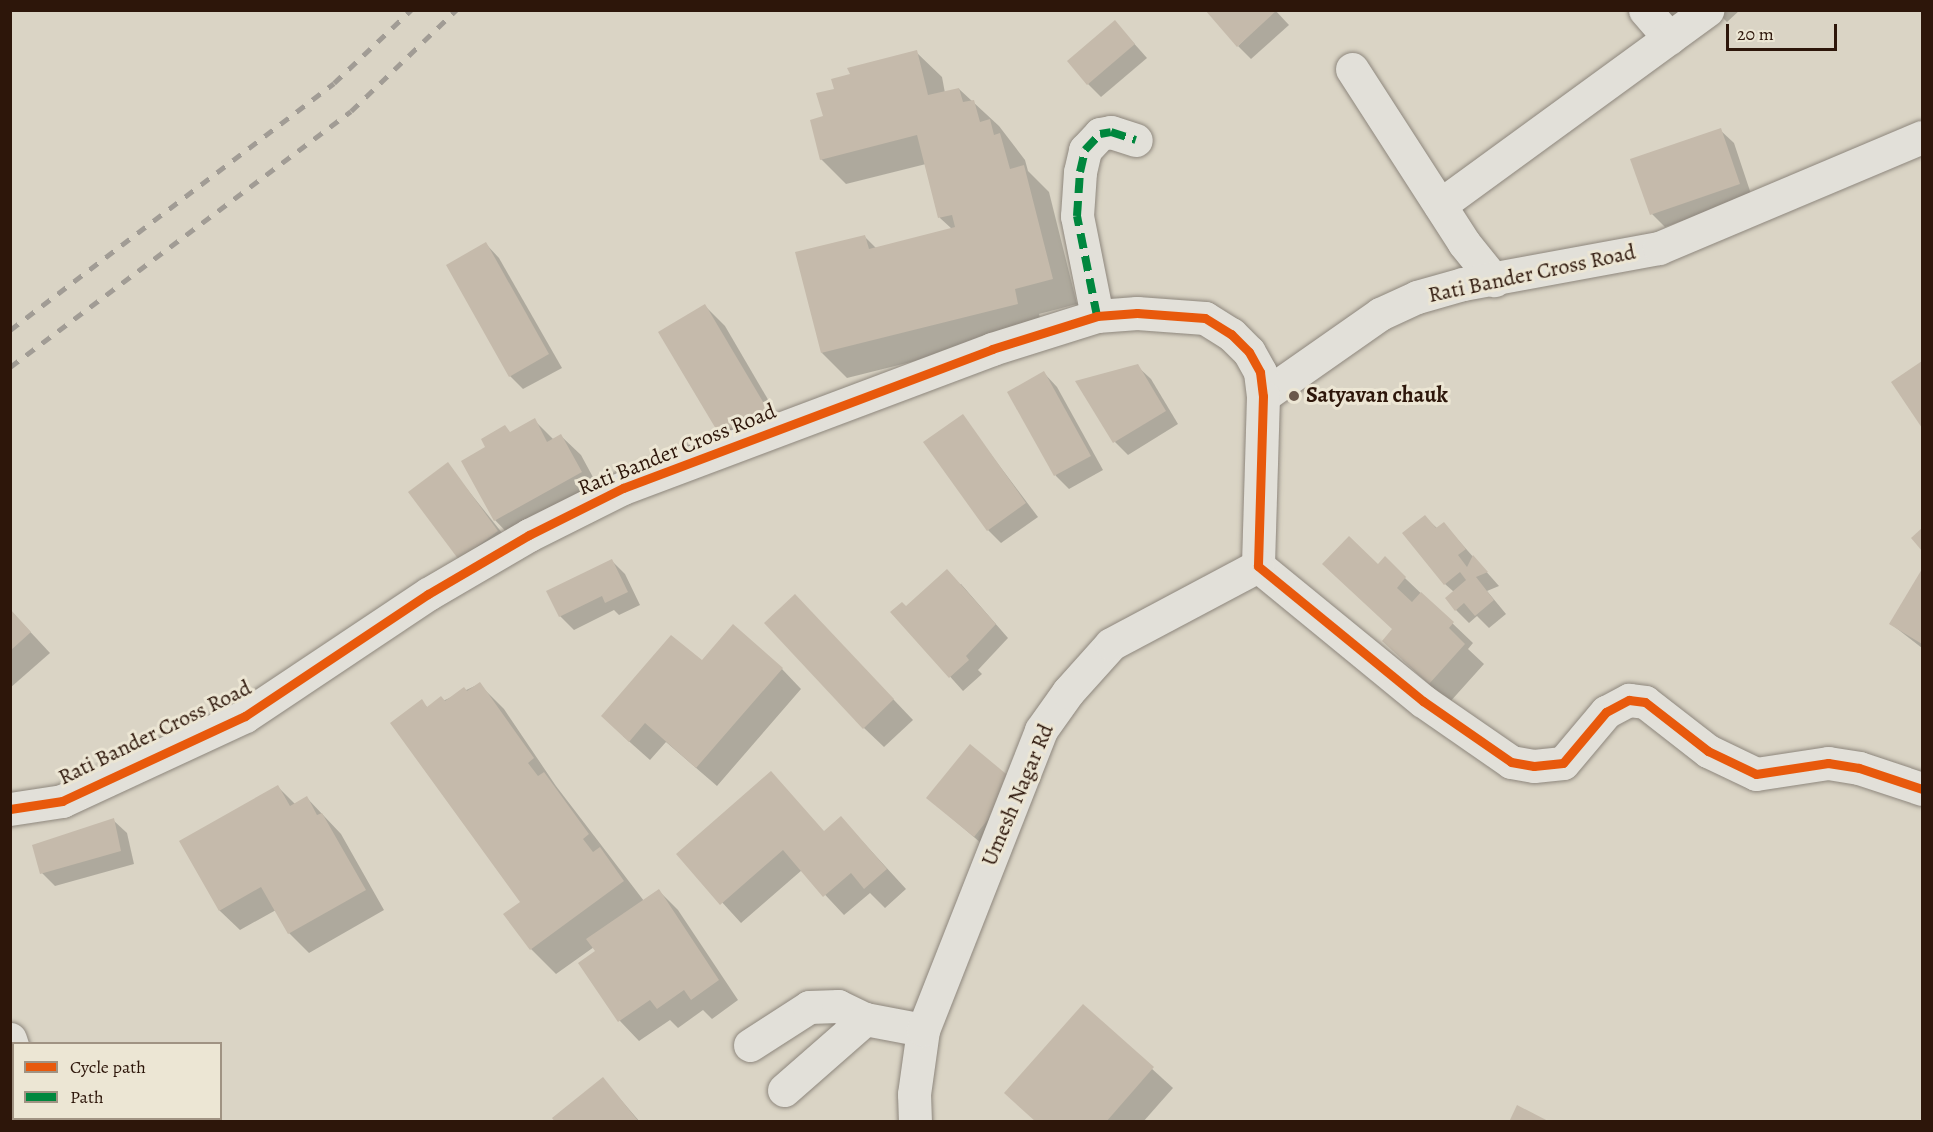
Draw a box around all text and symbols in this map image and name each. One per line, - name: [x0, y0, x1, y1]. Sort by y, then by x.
- scale bar: [1729, 12, 1840, 50]
- text: 20 m: [1737, 22, 1774, 46]
- street label: Rati Bander Cross Road: [1426, 239, 1638, 309]
- place label: Satyavan chauk: [1306, 383, 1448, 409]
- marker: Satyavan chauk: [1287, 389, 1301, 403]
- street label: Rati Bander Cross Road: [574, 398, 780, 502]
- street label: Rati Bander Cross Road: [54, 675, 256, 791]
- street label: Umesh Nagar Rd: [976, 720, 1060, 870]
- legend: [12, 1042, 222, 1120]
- text: Cycle path: [70, 1055, 146, 1079]
- text: Path: [70, 1085, 104, 1109]

